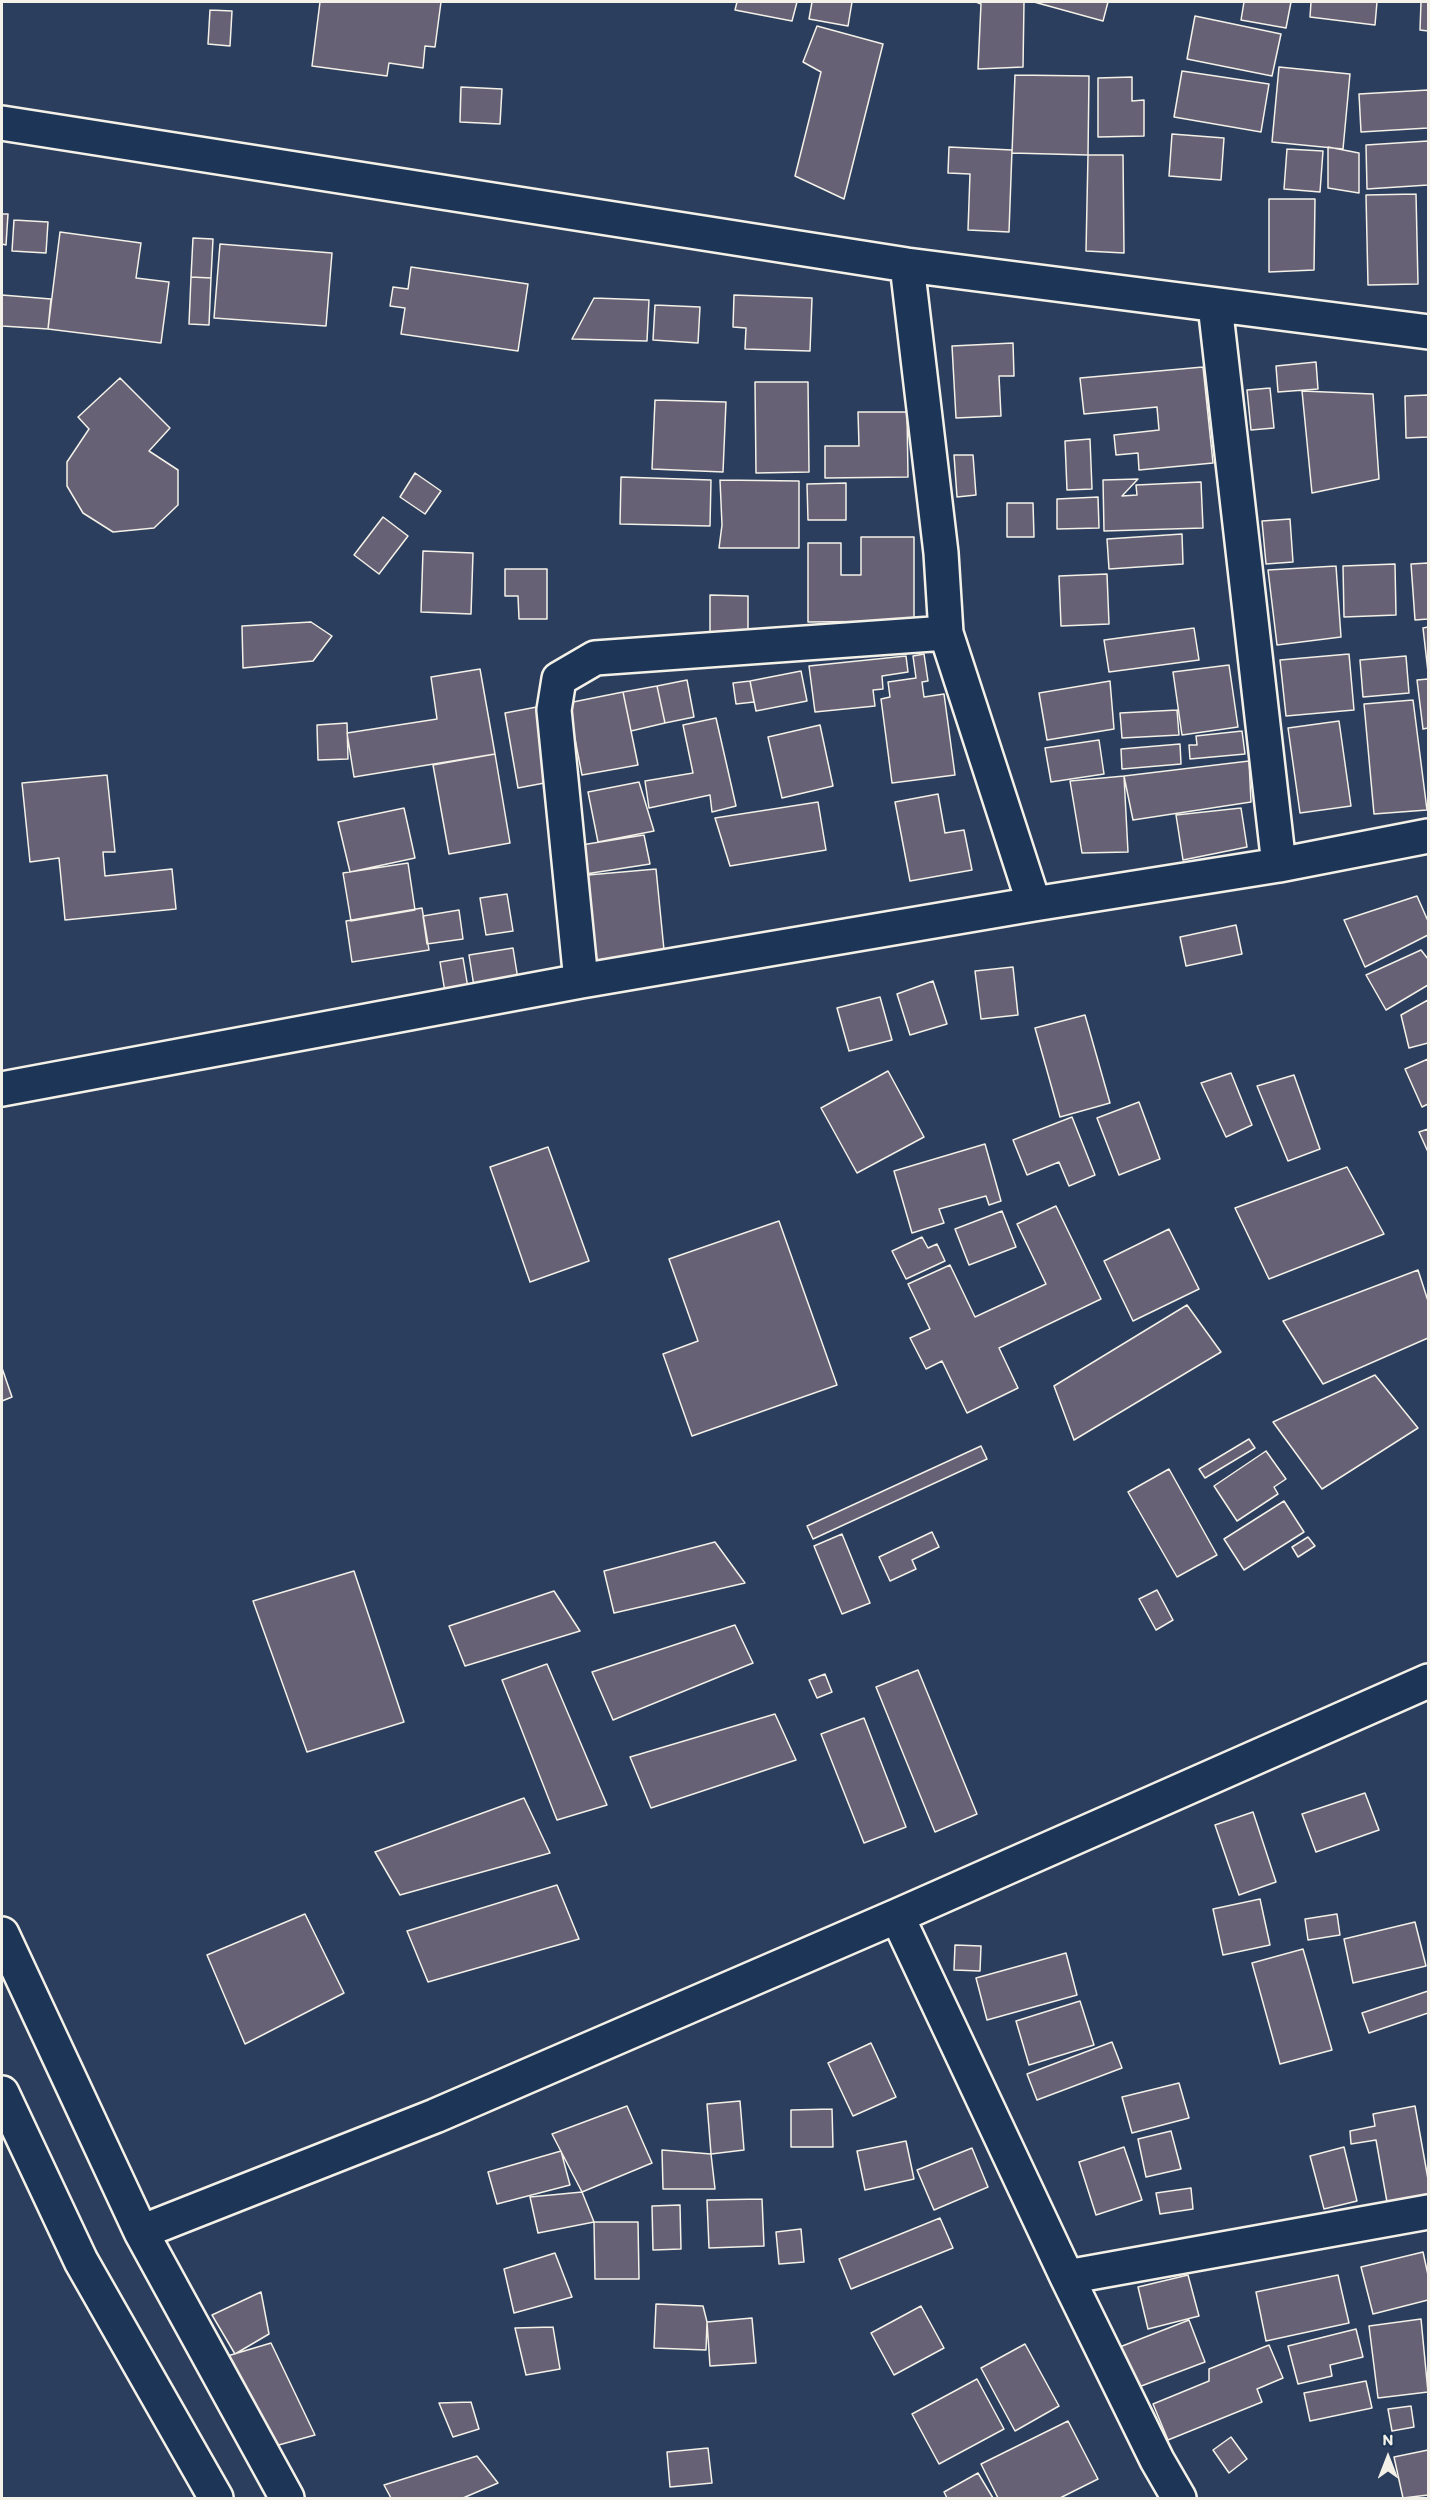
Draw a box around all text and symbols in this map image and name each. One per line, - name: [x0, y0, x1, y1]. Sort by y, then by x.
- north arrow: [1358, 2428, 1418, 2488]
- text: N: [1383, 2430, 1393, 2449]

